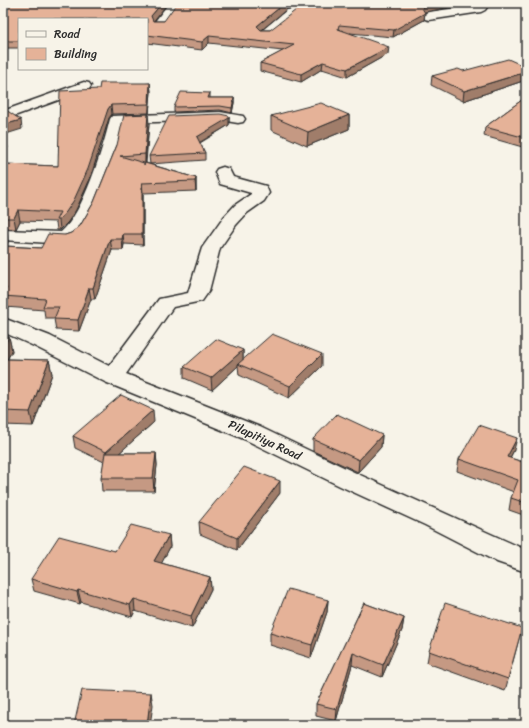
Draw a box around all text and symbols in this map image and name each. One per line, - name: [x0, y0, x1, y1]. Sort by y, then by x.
- legend: [18, 18, 148, 70]
- text: Road: [54, 23, 81, 45]
- text: Building: [54, 43, 97, 65]
- street label: Pilapitiya Road: [225, 413, 306, 467]

